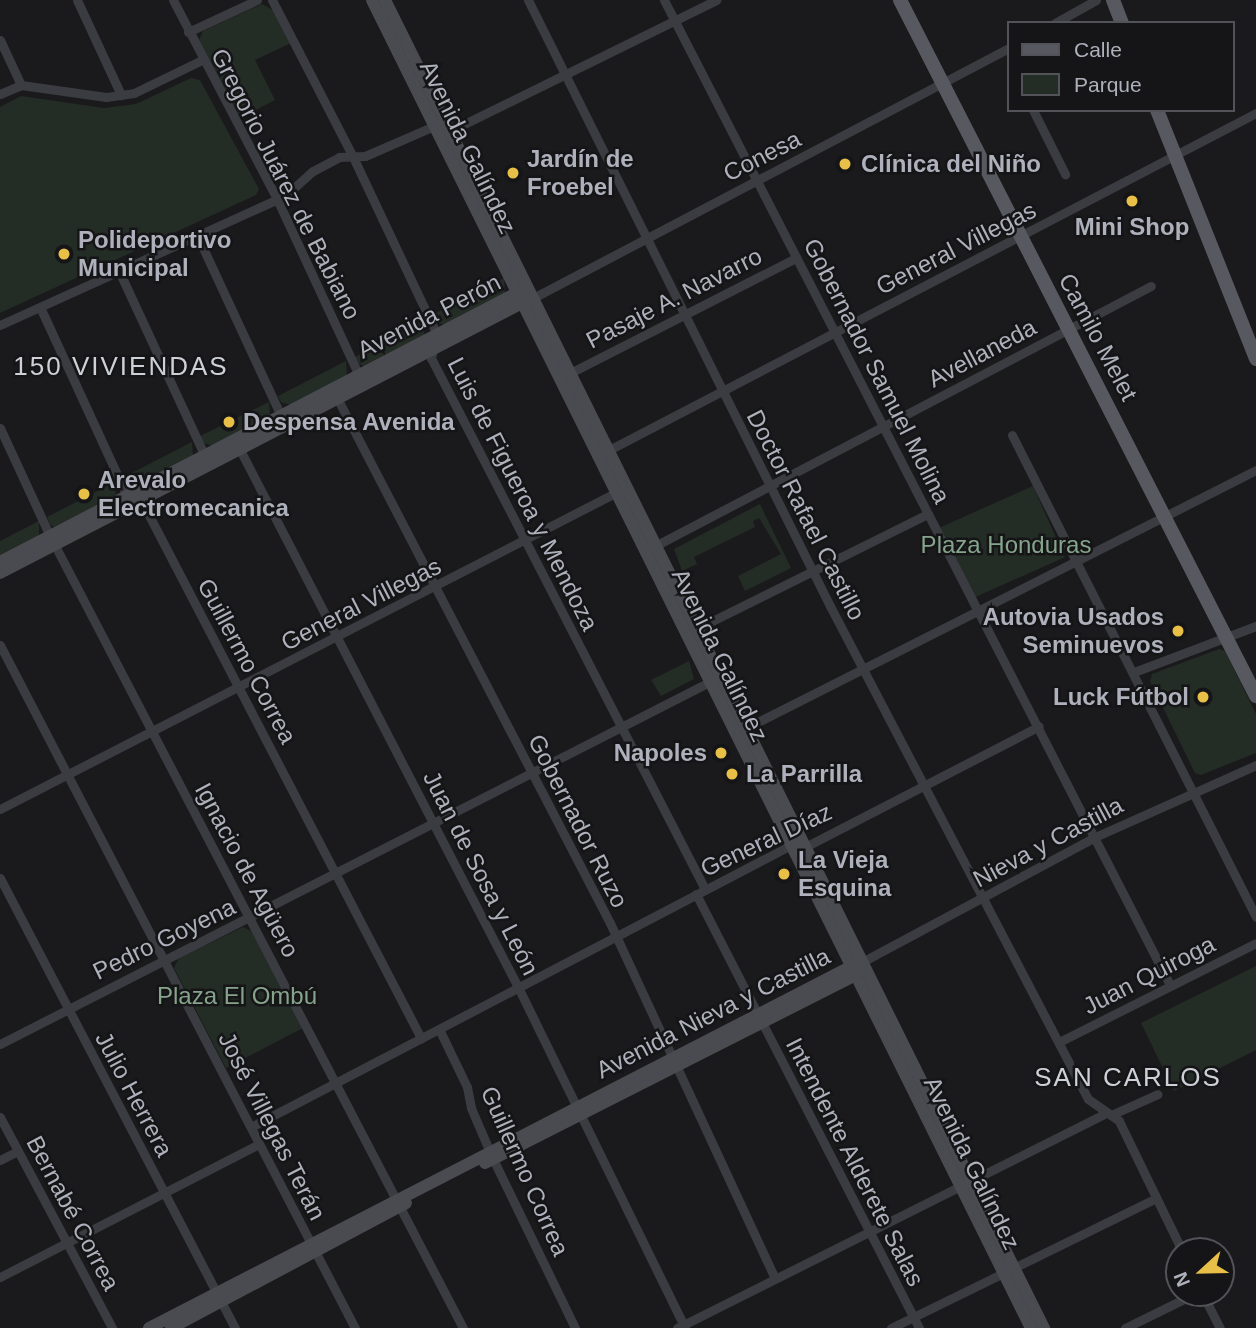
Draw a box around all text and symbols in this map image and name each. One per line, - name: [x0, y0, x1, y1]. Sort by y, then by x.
- legend: [1007, 21, 1235, 112]
- text: Calle: [1074, 38, 1122, 61]
- street label: Gregorio Juárez de Babiano: [205, 44, 367, 324]
- street label: Avenida Galíndez: [414, 56, 522, 238]
- text: Parque: [1074, 73, 1142, 96]
- street label: Conesa: [719, 124, 805, 188]
- place label: Jardín de Froebel: [527, 145, 634, 201]
- place label: Clínica del Niño: [861, 150, 1041, 178]
- marker: Clínica del Niño: [835, 154, 855, 174]
- marker: Jardín de Froebel: [505, 165, 521, 181]
- marker: Mini Shop: [1124, 193, 1140, 209]
- street label: General Villegas: [871, 195, 1041, 301]
- place label: Mini Shop: [1075, 213, 1189, 241]
- place label: Polideportivo Municipal: [78, 226, 231, 282]
- street label: Gobernador Samuel Molina: [798, 234, 956, 508]
- street label: Pasaje A. Navarro: [581, 241, 767, 355]
- marker: Polideportivo Municipal: [56, 246, 72, 262]
- street label: Avenida Perón: [353, 268, 505, 364]
- street label: Camilo Melet: [1052, 268, 1144, 406]
- street label: Avellaneda: [923, 313, 1041, 393]
- district label: 150 VIVIENDAS: [15, 351, 227, 383]
- street label: Luis de Figueroa y Mendoza: [441, 353, 605, 635]
- street label: Doctor Rafael Castillo: [740, 405, 872, 625]
- place label: Despensa Avenida: [243, 408, 456, 436]
- marker: Despensa Avenida: [221, 414, 237, 430]
- place label: Arevalo Electromecanica: [98, 466, 289, 522]
- marker: Arevalo Electromecanica: [76, 486, 92, 502]
- park label: Plaza Honduras: [921, 531, 1091, 559]
- street label: General Villegas: [276, 551, 446, 657]
- street label: Avenida Galíndez: [666, 564, 774, 746]
- street label: Guillermo Correa: [191, 574, 303, 748]
- place label: Autovia Usados Seminuevos: [983, 603, 1164, 659]
- marker: Autovia Usados Seminuevos: [1170, 623, 1186, 639]
- place label: Luck Fútbol: [1053, 683, 1189, 711]
- marker: Luck Fútbol: [1195, 689, 1211, 705]
- street label: Gobernador Ruzo: [522, 729, 634, 913]
- place label: Napoles: [614, 739, 707, 767]
- marker: Napoles: [713, 745, 729, 761]
- place label: La Parrilla: [746, 760, 862, 788]
- street label: Juan de Sosa y León: [417, 766, 545, 980]
- marker: La Parrilla: [724, 766, 740, 782]
- street label: Ignacio de Agüero: [189, 777, 305, 963]
- street label: Nieva y Castilla: [968, 790, 1128, 894]
- street label: General Díaz: [696, 797, 836, 883]
- place label: La Vieja Esquina: [798, 846, 891, 902]
- marker: La Vieja Esquina: [776, 866, 792, 882]
- street label: Pedro Goyena: [88, 892, 240, 986]
- street label: Juan Quiroga: [1078, 929, 1220, 1021]
- street label: Avenida Nieva y Castilla: [591, 942, 835, 1084]
- park label: Plaza El Ombú: [157, 982, 317, 1010]
- street label: Julio Herrera: [89, 1027, 179, 1161]
- street label: José Villegas Terán: [212, 1027, 332, 1225]
- street label: Intendente Alderete Salas: [779, 1032, 931, 1292]
- district label: SAN CARLOS: [1035, 1062, 1221, 1094]
- street label: Avenida Galíndez: [918, 1072, 1026, 1254]
- street label: Guillermo Correa: [475, 1082, 575, 1260]
- street label: Bernabé Correa: [20, 1131, 126, 1295]
- north arrow: [1165, 1237, 1235, 1307]
- text: N: [1170, 1269, 1194, 1290]

